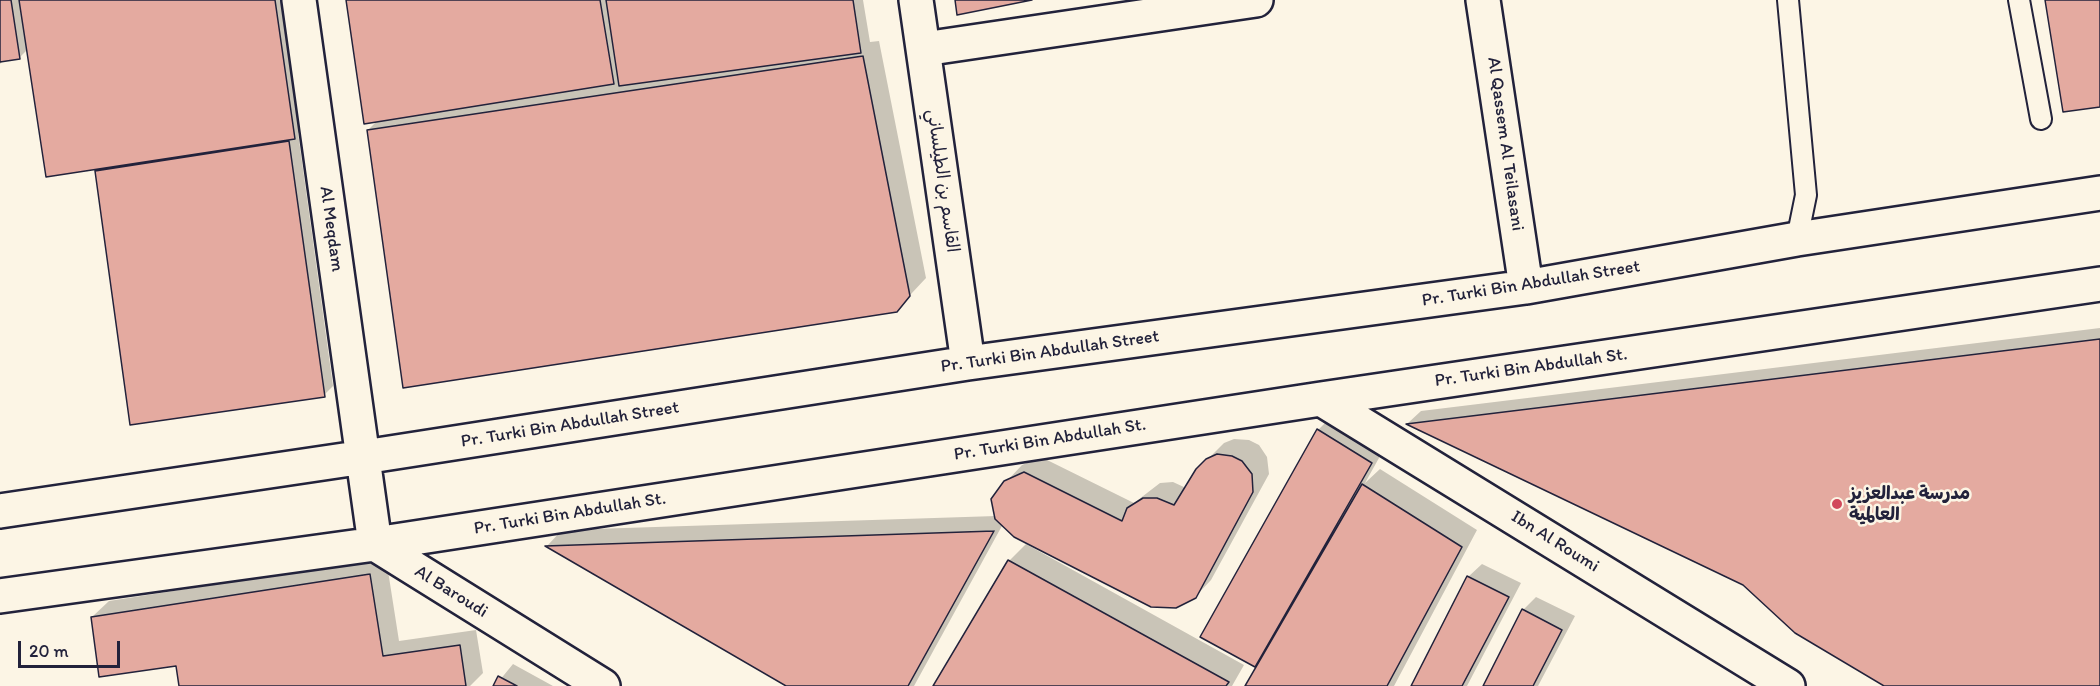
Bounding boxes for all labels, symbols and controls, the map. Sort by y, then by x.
street label: Al Qassem Al Teilasani [1482,56,1528,232]
street label: القاسم بن الطيلساني [921,108,963,254]
street label: Al Meqdam [314,185,348,273]
street label: Pr. Turki Bin Abdullah Street [1420,256,1642,312]
street label: Pr. Turki Bin Abdullah Street [939,326,1161,378]
street label: Pr. Turki Bin Abdullah St. [1433,344,1629,392]
street label: Pr. Turki Bin Abdullah Street [459,397,681,453]
street label: Pr. Turki Bin Abdullah St. [952,414,1148,466]
place label: مدرسة عبدالعزيز العالمية [1849,483,1970,526]
street label: Pr. Turki Bin Abdullah St. [472,488,668,540]
marker: مدرسة عبدالعزيز العالمية [1830,497,1844,511]
street label: Ibn Al Roumi [1507,506,1603,578]
street label: Al Baroudi [410,561,492,623]
scale bar [21,629,123,667]
text: 20 m [29,640,69,662]

